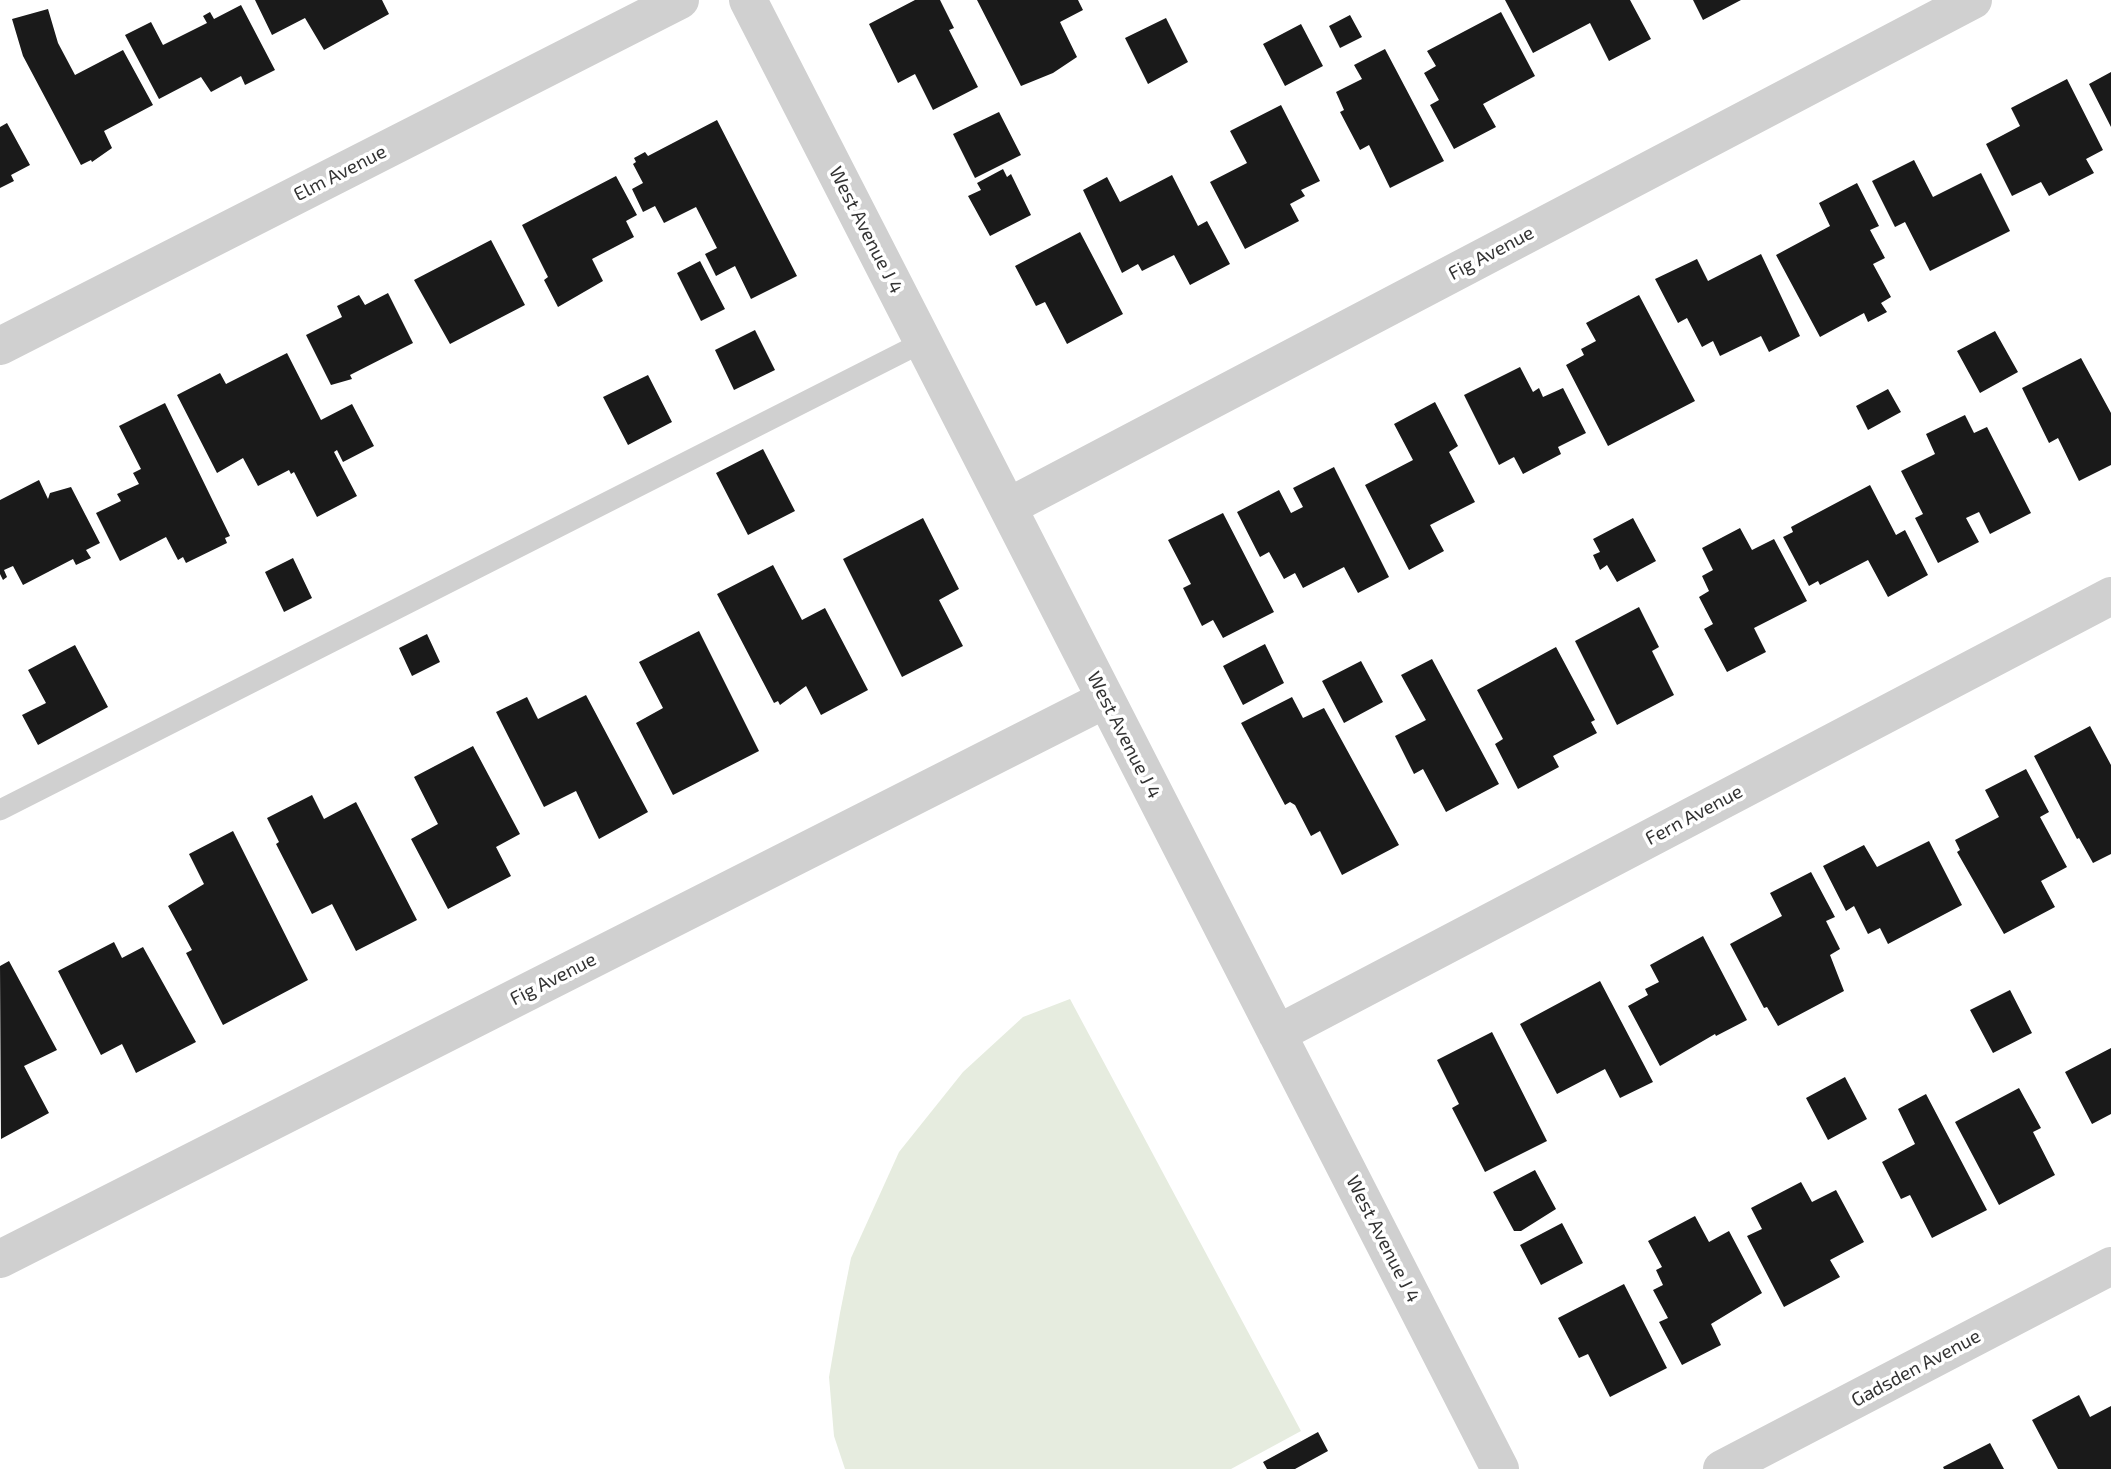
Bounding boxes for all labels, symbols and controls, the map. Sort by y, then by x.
street label: Elm Avenue [290,140,390,206]
street label: West Avenue J 4 [824,163,908,297]
street label: Fig Avenue [1444,221,1538,285]
street label: West Avenue J 4 [1082,668,1166,802]
street label: Fern Avenue [1642,780,1746,850]
street label: Fig Avenue [506,948,600,1010]
street label: West Avenue J 4 [1341,1172,1425,1306]
street label: Gadsden Avenue [1848,1324,1984,1412]

